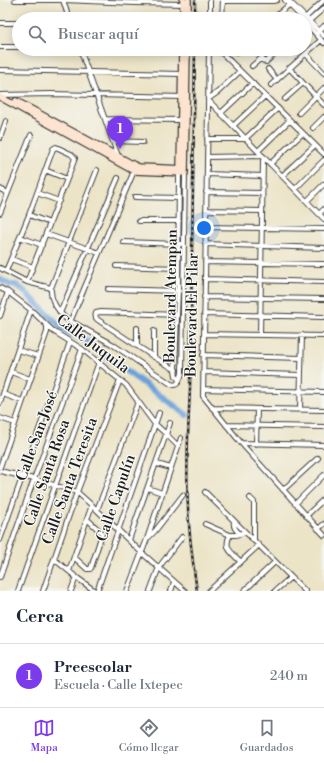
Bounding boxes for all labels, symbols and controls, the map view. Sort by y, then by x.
search box [12,12,312,56]
icon: search [26,23,48,45]
text: Buscar aquí [58,25,139,44]
pin: 1 [107,116,133,149]
your location [194,218,214,238]
street label: Boulevard Atempan [160,229,182,364]
street label: Boulevard El Pilar [181,252,203,378]
street label: Calle Juquila [52,310,134,378]
street label: Calle San José [12,388,62,484]
street label: Calle Santa Teresita [38,414,102,547]
street label: Calle Santa Rosa [20,417,74,529]
street label: Calle Capulín [92,452,140,544]
text: Cerca [16,606,64,628]
text: Preescolar [54,658,132,677]
text: 1 [26,668,32,684]
text: 240 m [270,668,308,684]
text: Escuela · Calle Ixtepec [54,677,183,693]
tab: Mapa [31,717,58,755]
tab: Cómo llegar [119,717,179,755]
tab: Guardados [240,717,293,755]

